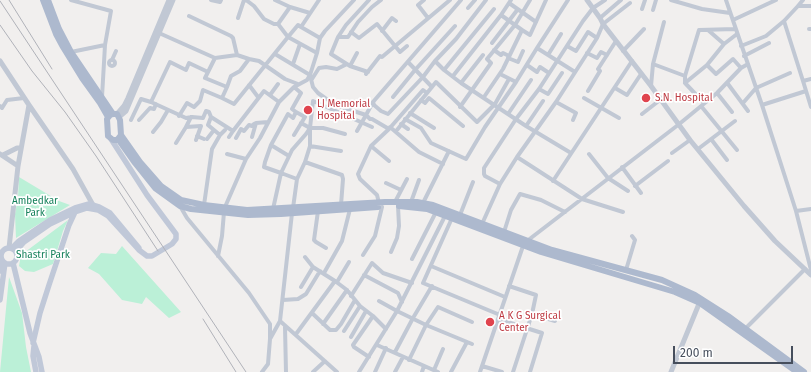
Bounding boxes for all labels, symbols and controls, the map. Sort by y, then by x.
marker: S.N. Hospital [640,92,652,104]
place label: S.N. Hospital [655,92,713,104]
place label: LJ Memorial Hospital [317,98,370,122]
marker: LJ Memorial Hospital [302,104,314,116]
park label: Ambedkar Park [12,195,58,218]
park label: Shastri Park [16,249,70,261]
place label: A K G Surgical Center [499,310,561,334]
marker: A K G Surgical Center [484,316,496,328]
scale bar [675,338,795,364]
text: 200 m [680,346,713,360]

